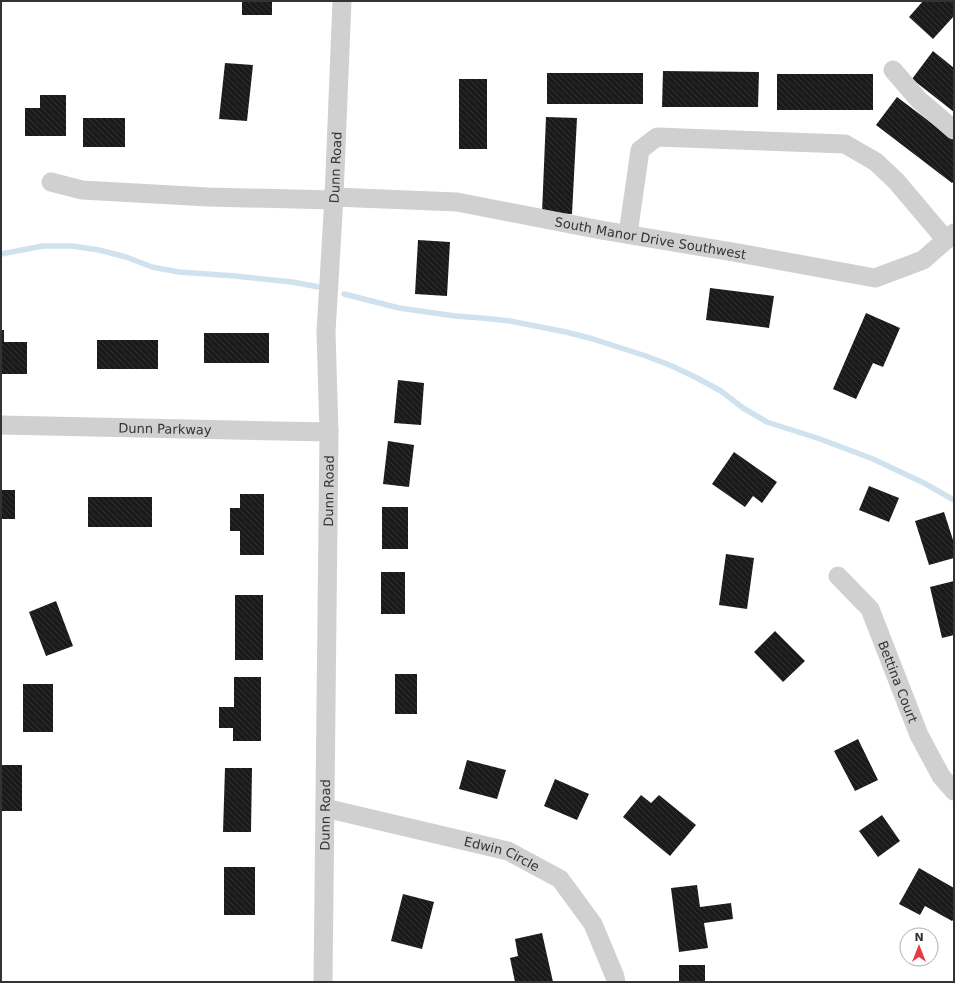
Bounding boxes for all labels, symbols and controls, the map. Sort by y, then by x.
street label: Dunn Road [326,131,344,204]
street label: South Manor Drive Southwest [554,214,748,262]
street label: Dunn Parkway [118,420,212,437]
street label: Dunn Road [320,455,336,527]
street label: Bettina Court [876,639,921,725]
street label: Dunn Road [317,779,333,851]
street label: Edwin Circle [463,833,542,874]
north arrow [899,927,939,967]
text: N [914,931,924,944]

